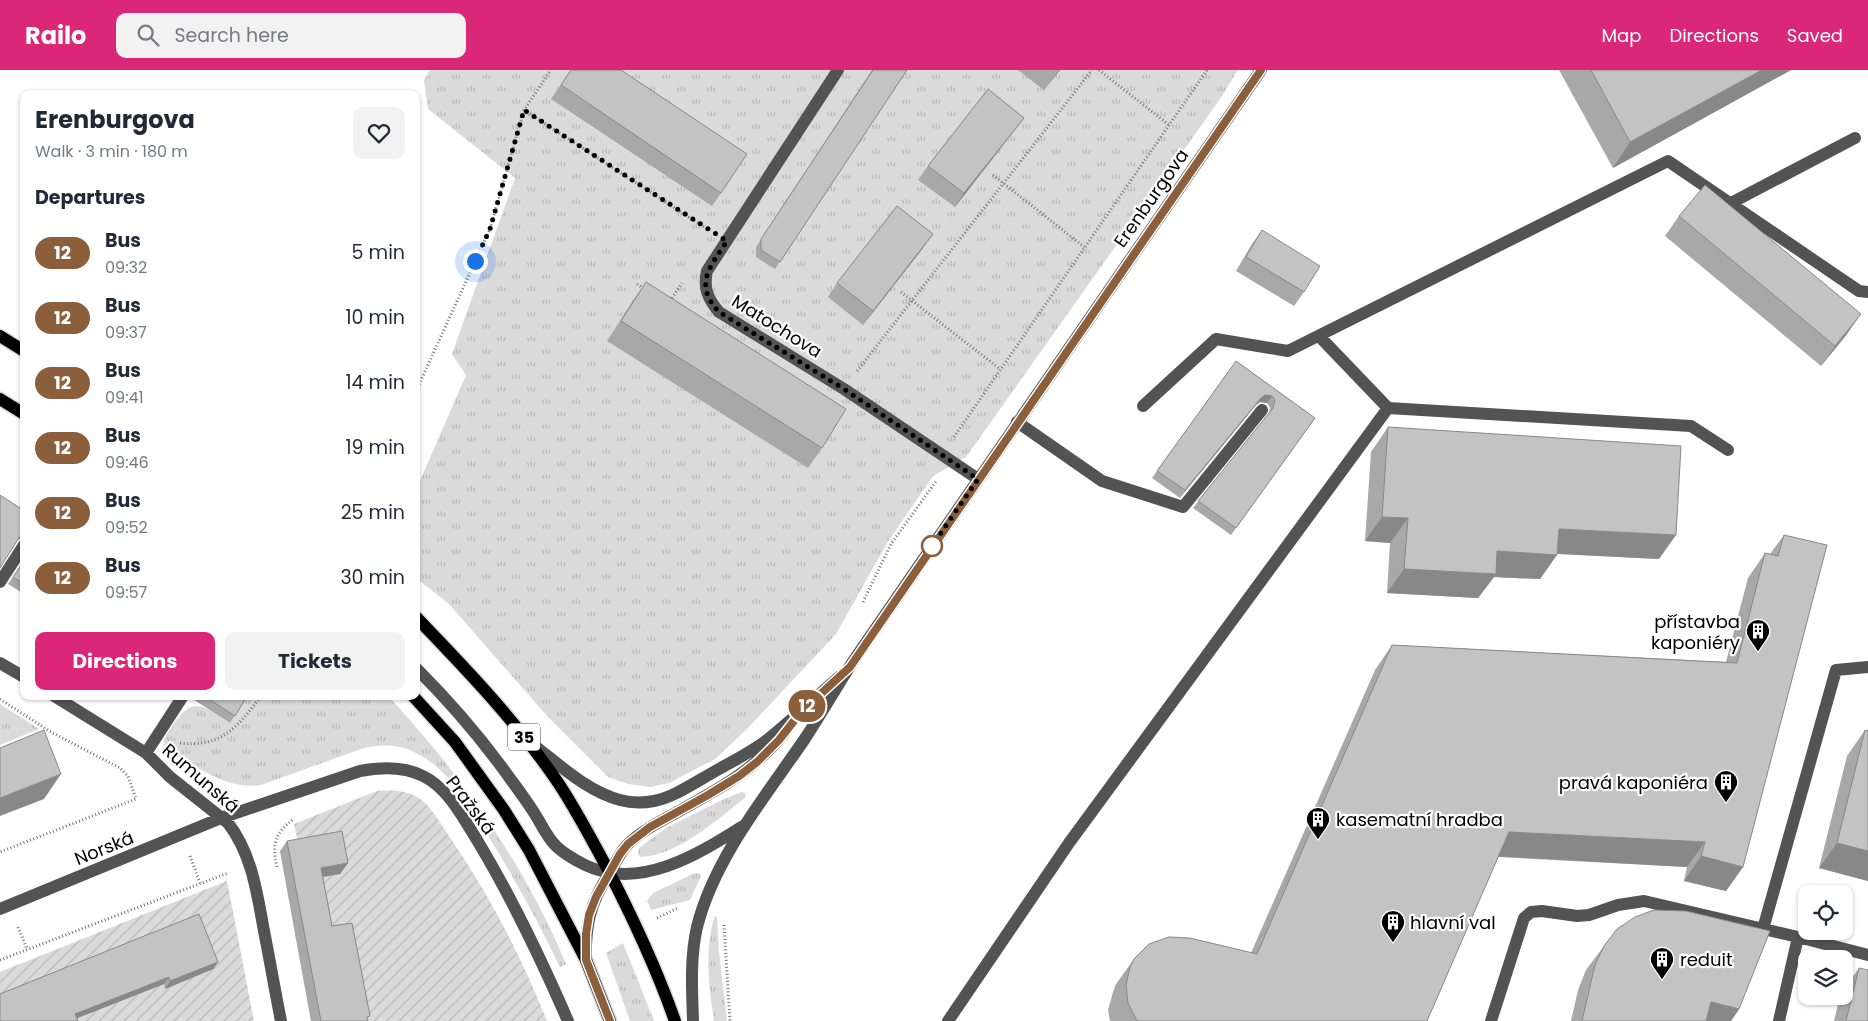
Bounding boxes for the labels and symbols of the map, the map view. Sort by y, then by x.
street label: Erenburgova [1108,144,1194,252]
your location [463,249,488,274]
street label: Matochova [727,288,827,364]
unlabelled marker [921,535,943,557]
place label: přístavba kaponiéry [1651,609,1740,655]
building icon: přístavba kaponiéry [1745,618,1771,652]
line badge: 12 [784,690,830,722]
road number: 35 [508,724,540,750]
street label: Rumunská [157,737,245,819]
building icon: pravá kaponiéra [1713,769,1739,803]
street label: Pražská [440,770,502,840]
place label: pravá kaponiéra [1559,770,1708,795]
building icon: kasematní hradba [1305,806,1331,840]
place label: kasematní hradba [1336,807,1503,832]
street label: Norská [71,825,137,871]
building icon: hlavní val [1380,909,1406,943]
place label: hlavní val [1410,910,1496,935]
building icon: reduit [1649,946,1675,980]
place label: reduit [1680,947,1733,972]

